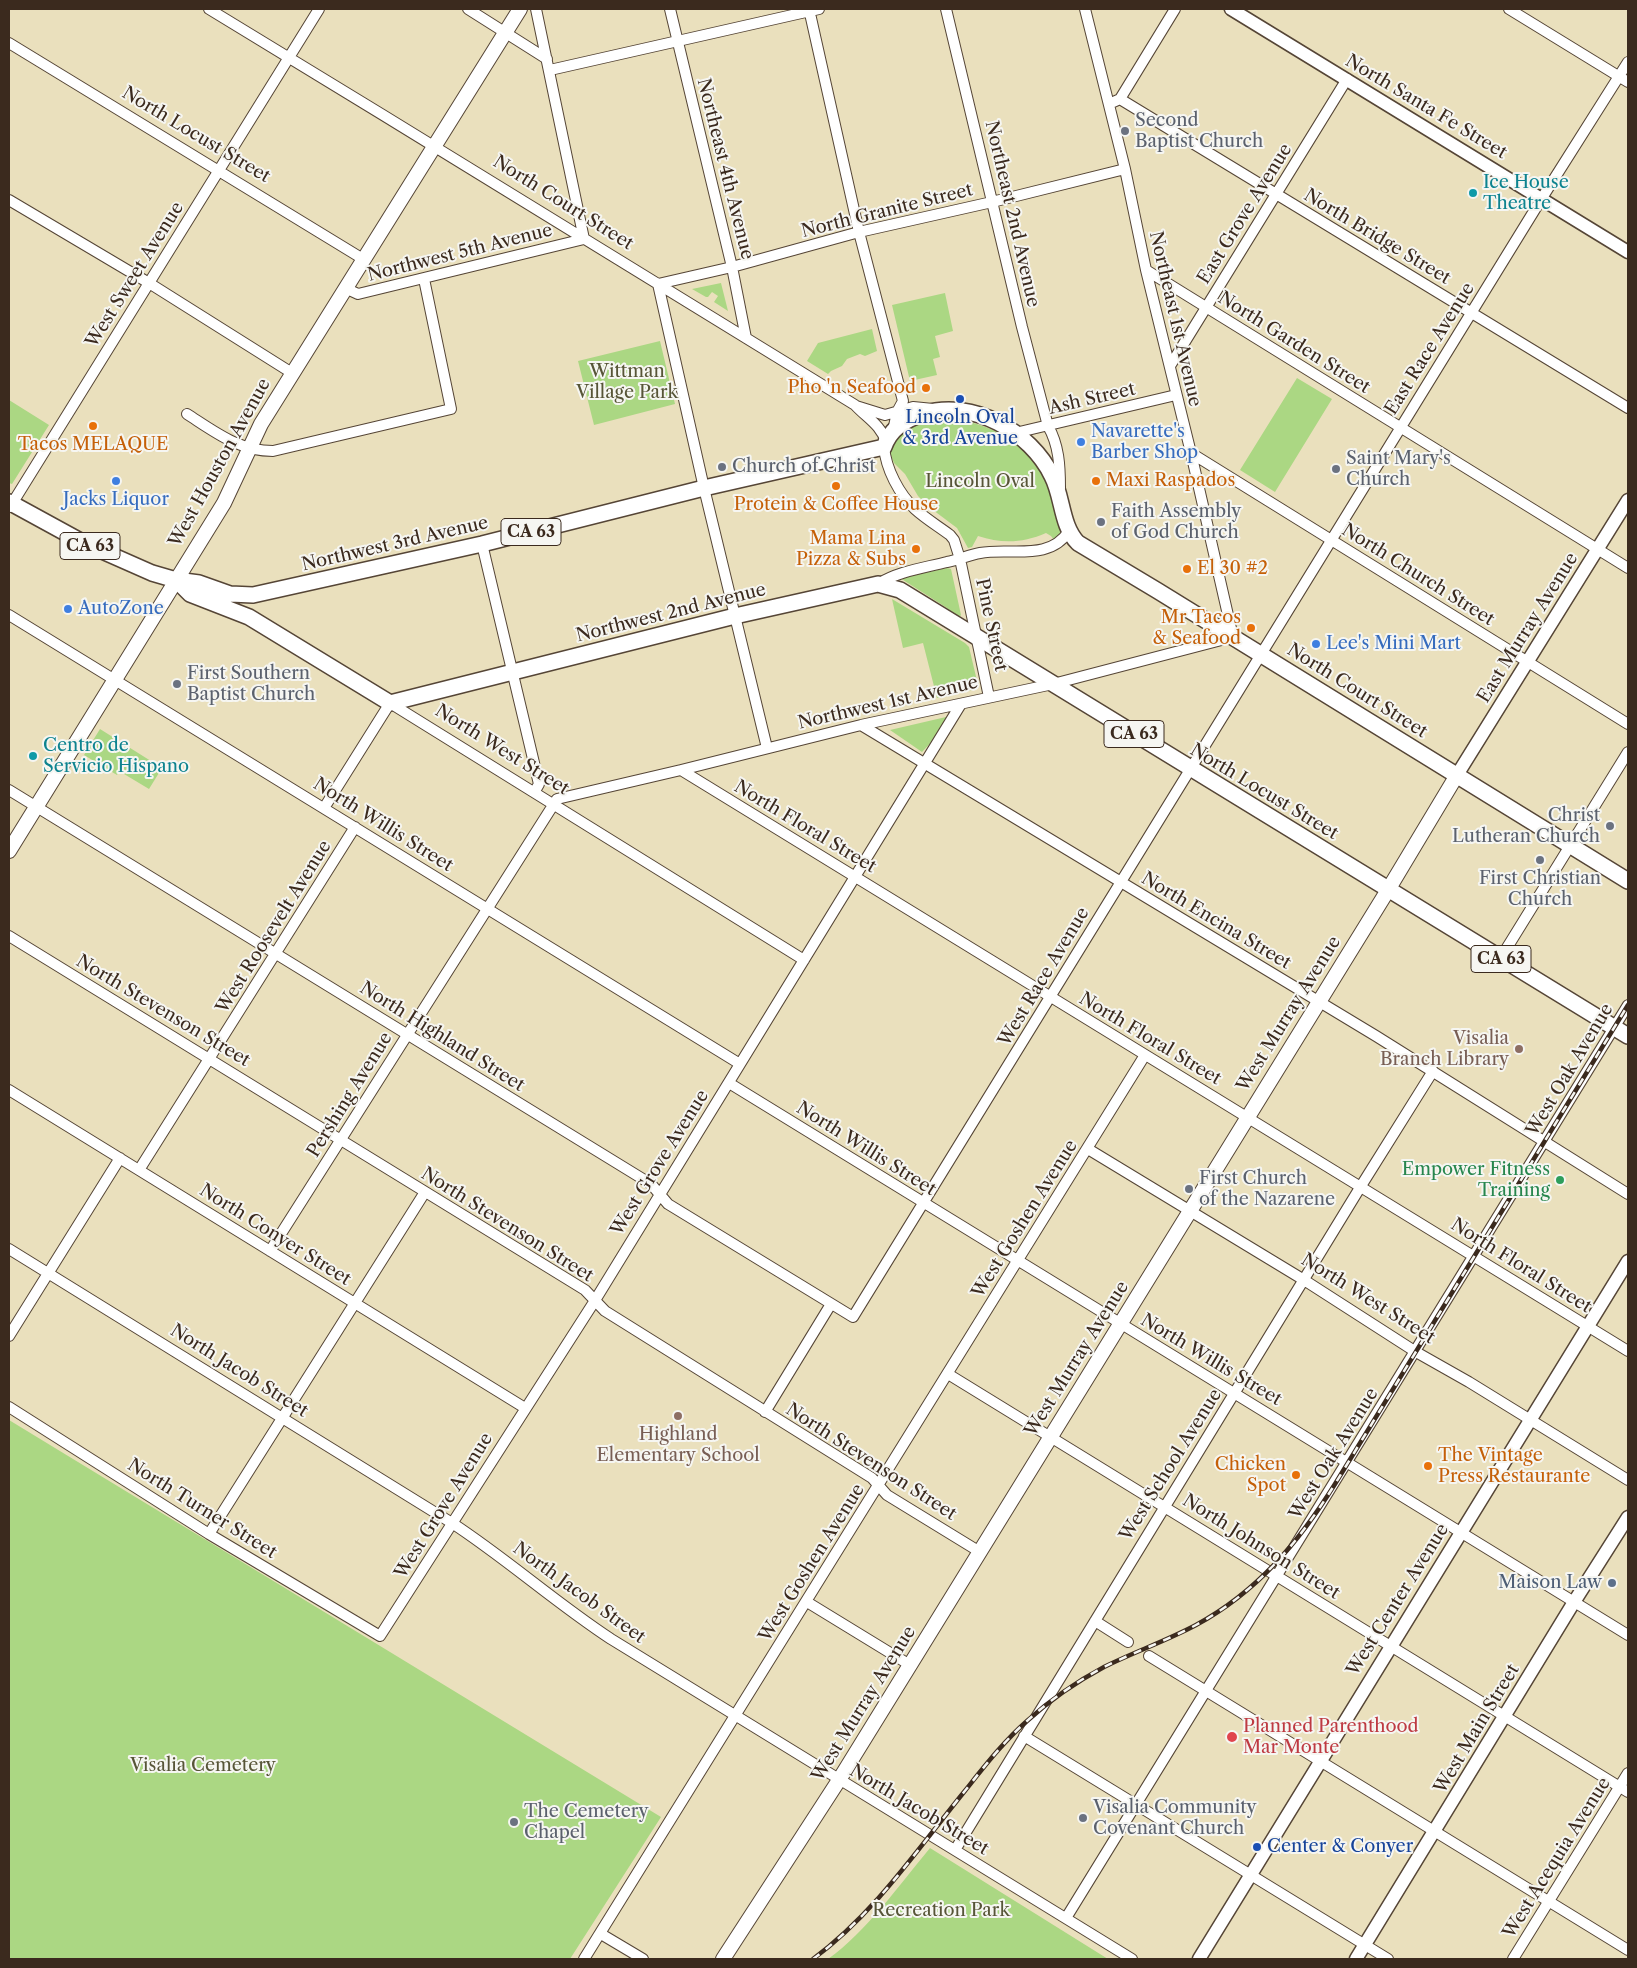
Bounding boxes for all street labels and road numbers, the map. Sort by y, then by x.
street label: North Santa Fe Street [1341,50,1511,164]
street label: Northeast 4th Avenue [692,76,758,262]
street label: North Locust Street [118,82,274,188]
street label: Northeast 2nd Avenue [980,119,1044,309]
street label: East Grove Avenue [1193,140,1297,288]
street label: North Court Street [489,151,637,255]
street label: North Granite Street [799,179,975,243]
street label: North Bridge Street [1300,185,1454,289]
street label: West Sweet Avenue [81,198,189,352]
street label: Northwest 5th Avenue [365,220,555,286]
street label: Northeast 1st Avenue [1144,229,1206,409]
street label: East Race Avenue [1381,279,1479,419]
street label: North Garden Street [1214,287,1374,399]
street label: West Houston Avenue [165,375,275,551]
street label: Ash Street [1047,379,1137,419]
street label: Northwest 3rd Avenue [300,512,490,576]
road number: CA 63 [501,518,561,546]
street label: North Church Street [1338,519,1498,631]
road number: CA 63 [60,532,120,560]
street label: East Murray Avenue [1473,549,1583,707]
street label: Pine Street [971,577,1011,673]
street label: Northwest 2nd Avenue [574,579,768,647]
street label: North Court Street [1283,639,1431,743]
street label: Northwest 1st Avenue [796,672,980,734]
street label: North West Street [431,700,573,800]
road number: CA 63 [1104,721,1164,748]
street label: North Locust Street [1186,739,1342,845]
street label: North Willis Street [309,773,457,877]
street label: North Floral Street [730,776,880,878]
street label: West Roosevelt Avenue [212,837,336,1017]
street label: North Encina Street [1137,868,1295,974]
street label: West Race Avenue [994,904,1094,1050]
street label: West Murray Avenue [1232,932,1346,1096]
road number: CA 63 [1471,946,1531,972]
street label: North Stevenson Street [72,951,254,1071]
street label: North Highland Street [356,978,528,1096]
street label: North Floral Street [1075,988,1225,1090]
street label: West Oak Avenue [1522,1000,1618,1140]
street label: Pershing Avenue [303,1029,397,1161]
street label: West Grove Avenue [606,1086,714,1240]
street label: North Willis Street [792,1097,940,1201]
street label: West Goshen Avenue [968,1136,1082,1302]
street label: North Stevenson Street [417,1163,597,1287]
street label: North Conyer Street [195,1180,355,1290]
street label: North Floral Street [1447,1214,1595,1318]
street label: North West Street [1297,1249,1439,1349]
street label: West Murray Avenue [1020,1277,1134,1441]
street label: North Willis Street [1137,1309,1285,1411]
street label: North Jacob Street [166,1320,312,1422]
street label: West Oak Avenue [1285,1384,1383,1524]
street label: West School Avenue [1116,1385,1226,1545]
street label: North Stevenson Street [782,1399,960,1525]
street label: West Grove Avenue [390,1429,498,1583]
street label: North Turner Street [123,1454,281,1564]
street label: West Goshen Avenue [755,1480,869,1646]
street label: North Johnson Street [1178,1490,1344,1604]
street label: West Center Avenue [1342,1520,1454,1680]
street label: North Jacob Street [509,1538,649,1648]
street label: West Murray Avenue [807,1622,921,1786]
street label: West Main Street [1430,1660,1524,1798]
street label: North Jacob Street [846,1760,992,1860]
street label: West Acequia Avenue [1499,1774,1615,1942]

